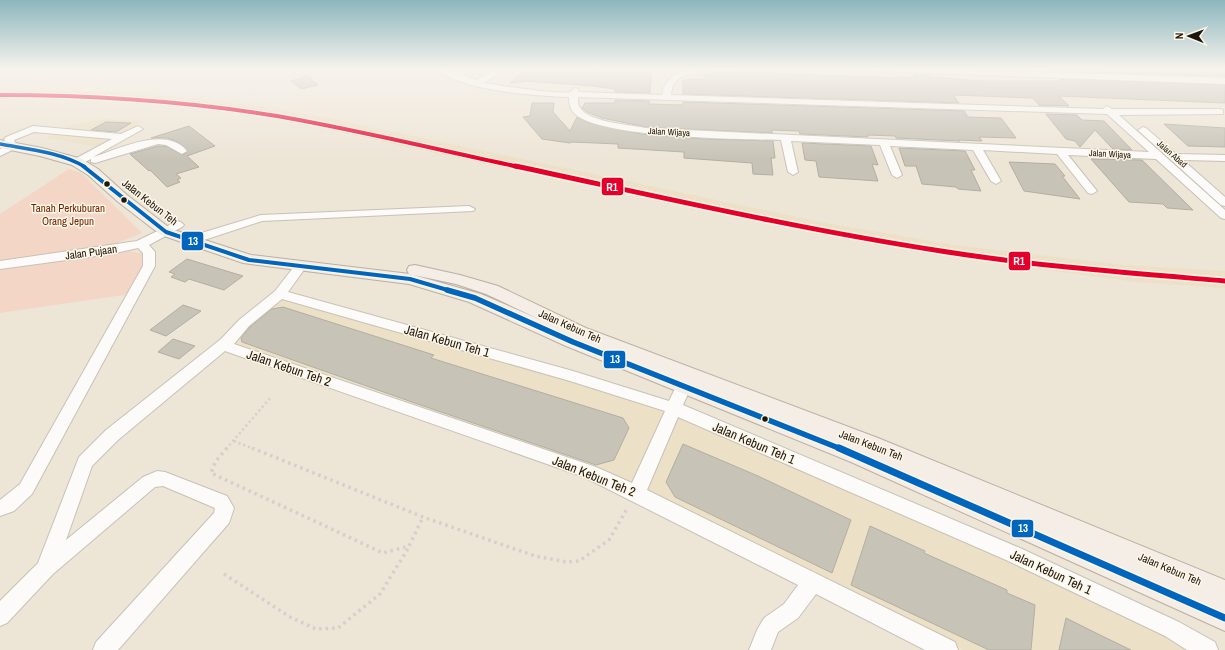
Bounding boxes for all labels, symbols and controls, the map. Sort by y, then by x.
north arrow [1169,16,1209,56]
text: N [1172,32,1186,39]
street label: Jalan Wijaya [648,125,690,139]
street label: Jalan Abad [1154,137,1190,171]
street label: Jalan Wijaya [1089,147,1131,161]
street label: Jalan Kebun Teh [119,176,181,228]
line badge: R1 [601,177,624,196]
unlabelled marker [102,179,112,189]
text: R1 [606,180,618,194]
unlabelled marker [119,195,129,205]
park label: Tanah Perkuburan Orang Jepun [31,201,105,228]
line badge: 13 [181,231,204,251]
text: 13 [188,234,198,248]
street label: Jalan Pujaan [64,241,118,263]
line badge: R1 [1008,251,1031,271]
text: R1 [1013,254,1025,268]
street label: Jalan Kebun Teh [537,306,603,346]
street label: Jalan Kebun Teh 1 [402,321,492,361]
street label: Jalan Kebun Teh 2 [245,346,333,390]
line badge: 13 [603,350,626,369]
text: 13 [610,352,620,366]
unlabelled marker [760,414,770,424]
street label: Jalan Kebun Teh 1 [710,418,798,468]
street label: Jalan Kebun Teh [837,426,905,464]
street label: Jalan Kebun Teh 2 [550,452,638,500]
line badge: 13 [1011,519,1034,538]
text: 13 [1018,521,1028,535]
street label: Jalan Kebun Teh 1 [1007,546,1095,598]
street label: Jalan Kebun Teh [1136,549,1204,589]

